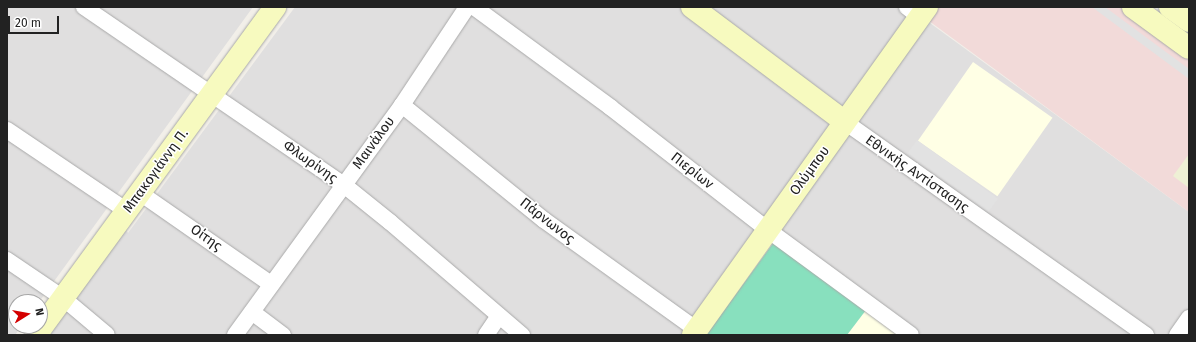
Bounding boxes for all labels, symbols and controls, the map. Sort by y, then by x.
scale bar [10,8,61,34]
text: 20 m [15,16,41,30]
street label: Μαινάλου [349,113,399,173]
street label: Μπακογιάννη Π. [120,126,192,216]
street label: Εθνικής Αντίστασης [862,132,972,216]
street label: Φλωρίνης [280,137,340,187]
street label: Ολύμπου [786,143,834,199]
street label: Πιερίων [667,149,717,193]
street label: Πάρνωνος [516,194,578,248]
street label: Οίτης [187,221,225,255]
north arrow [8,294,48,334]
text: N [32,307,46,317]

